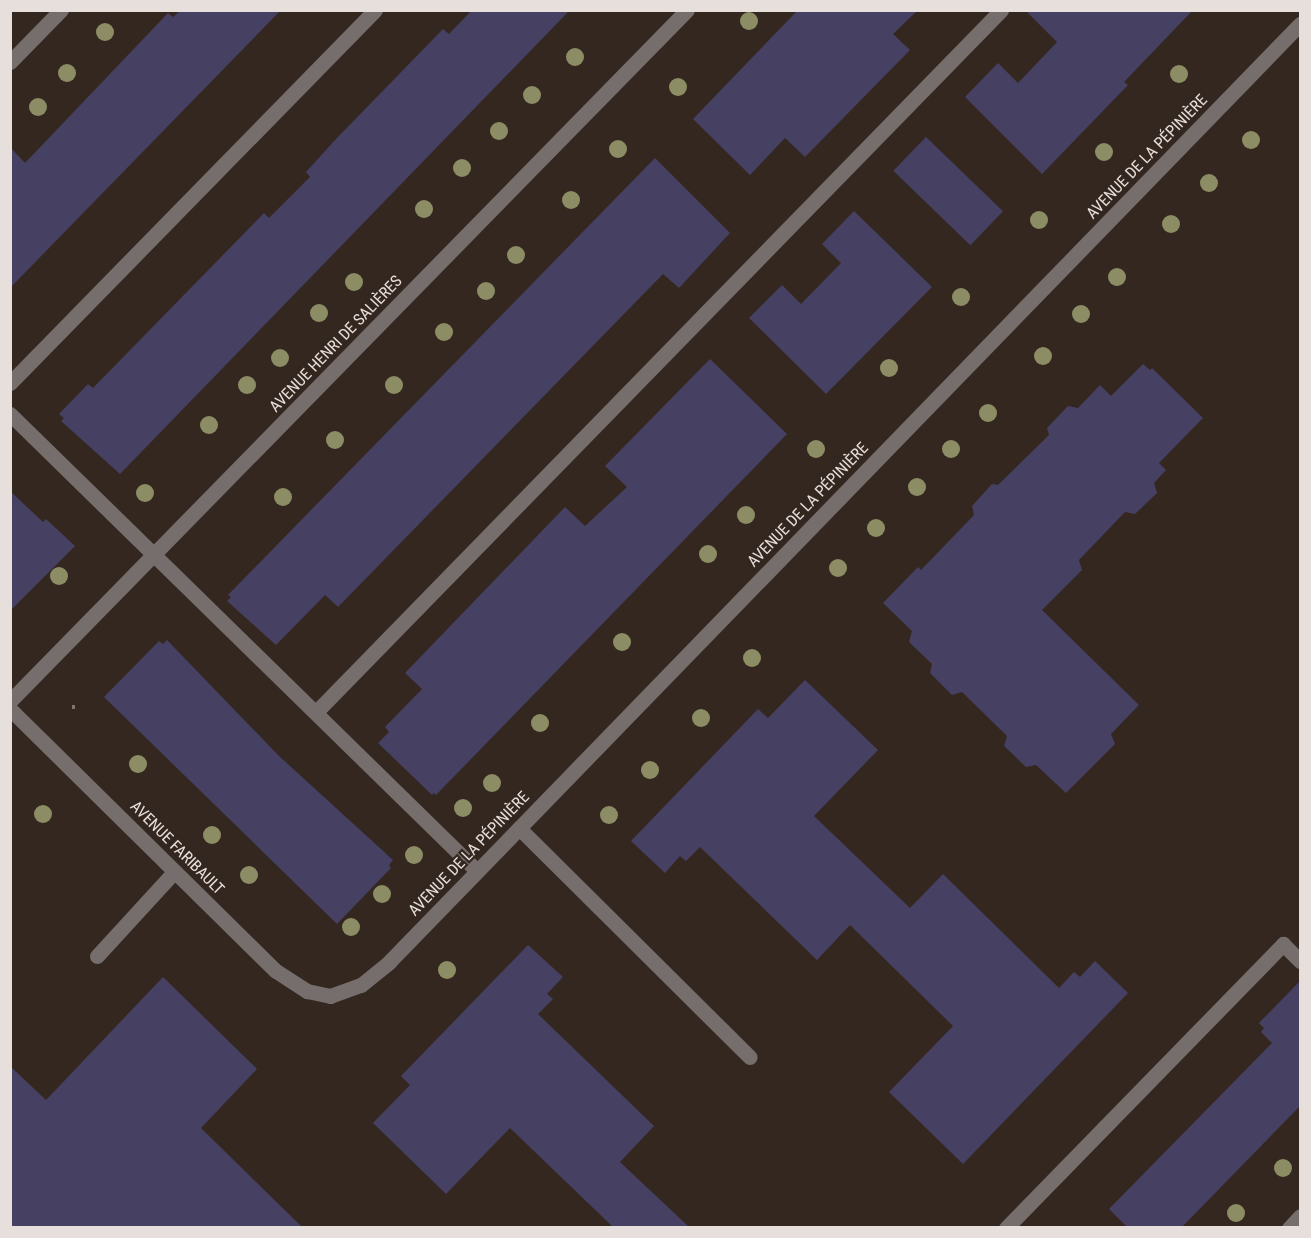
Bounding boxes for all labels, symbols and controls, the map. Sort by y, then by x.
street label: AVENUE DE LA PÉPINIÈRE [1083,91,1211,223]
street label: AVENUE HENRI DE SALIÈRES [266,272,406,416]
street label: AVENUE DE LA PÉPINIÈRE [744,439,872,571]
street label: AVENUE DE LA PÉPINIÈRE [405,788,533,920]
street label: AVENUE FARIBAULT [126,797,228,899]

